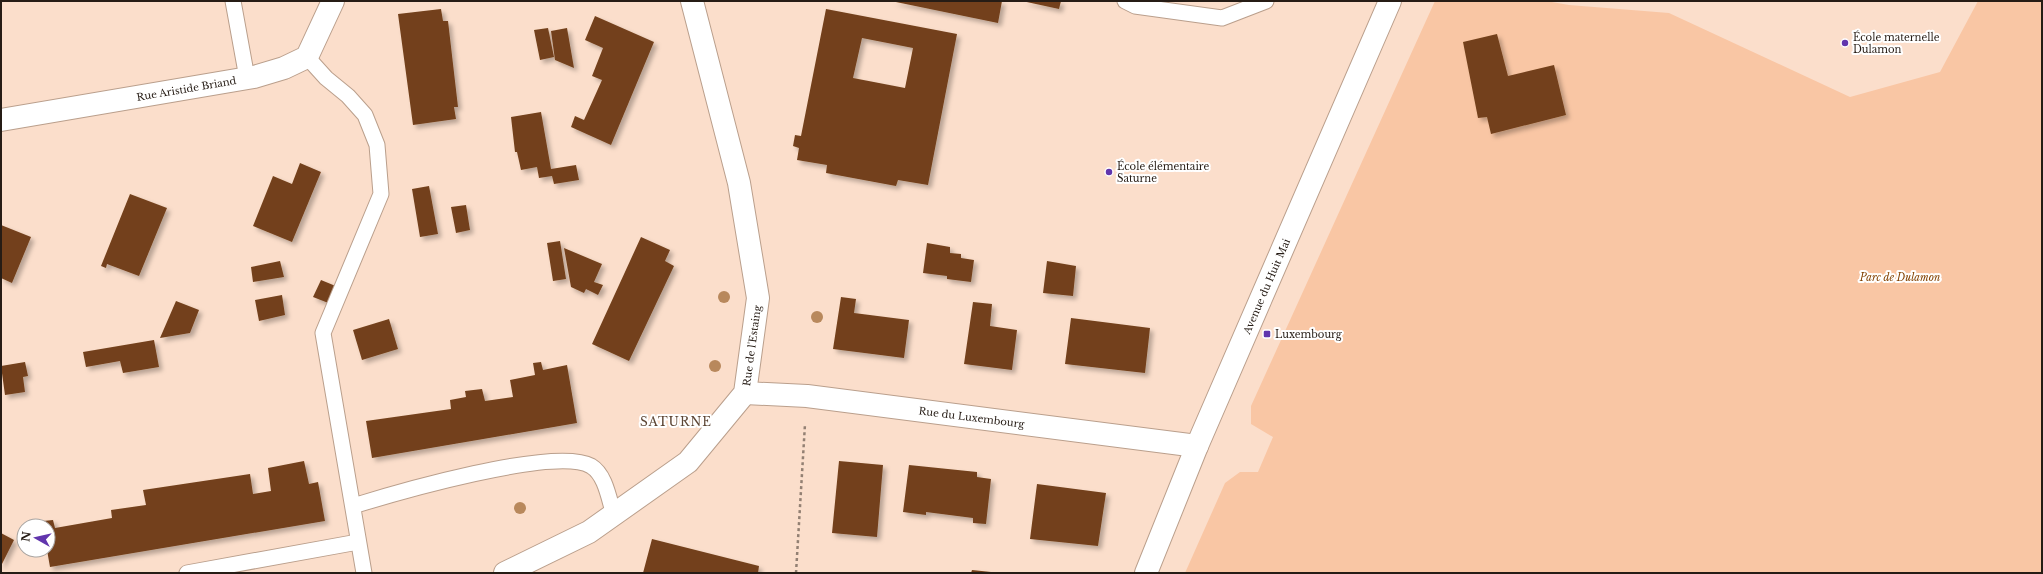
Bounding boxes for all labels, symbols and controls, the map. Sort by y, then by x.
place label: École maternelle Dulamon [1853,30,1940,56]
marker: École maternelle Dulamon [1840,38,1850,48]
street label: Rue Aristide Briand [136,74,237,103]
place label: École élémentaire Saturne [1117,159,1209,185]
marker: École élémentaire Saturne [1104,167,1114,177]
street label: Avenue du Huit Mai [1239,236,1293,337]
park label: Parc de Dulamon [1859,271,1940,284]
street label: Rue de l'Estaing [740,303,764,387]
place label: Luxembourg [1275,328,1343,341]
marker: Luxembourg [1262,329,1272,339]
street label: Rue du Luxembourg [918,404,1026,430]
district label: SATURNE [640,414,712,429]
north arrow [16,518,56,558]
text: N [18,530,34,543]

